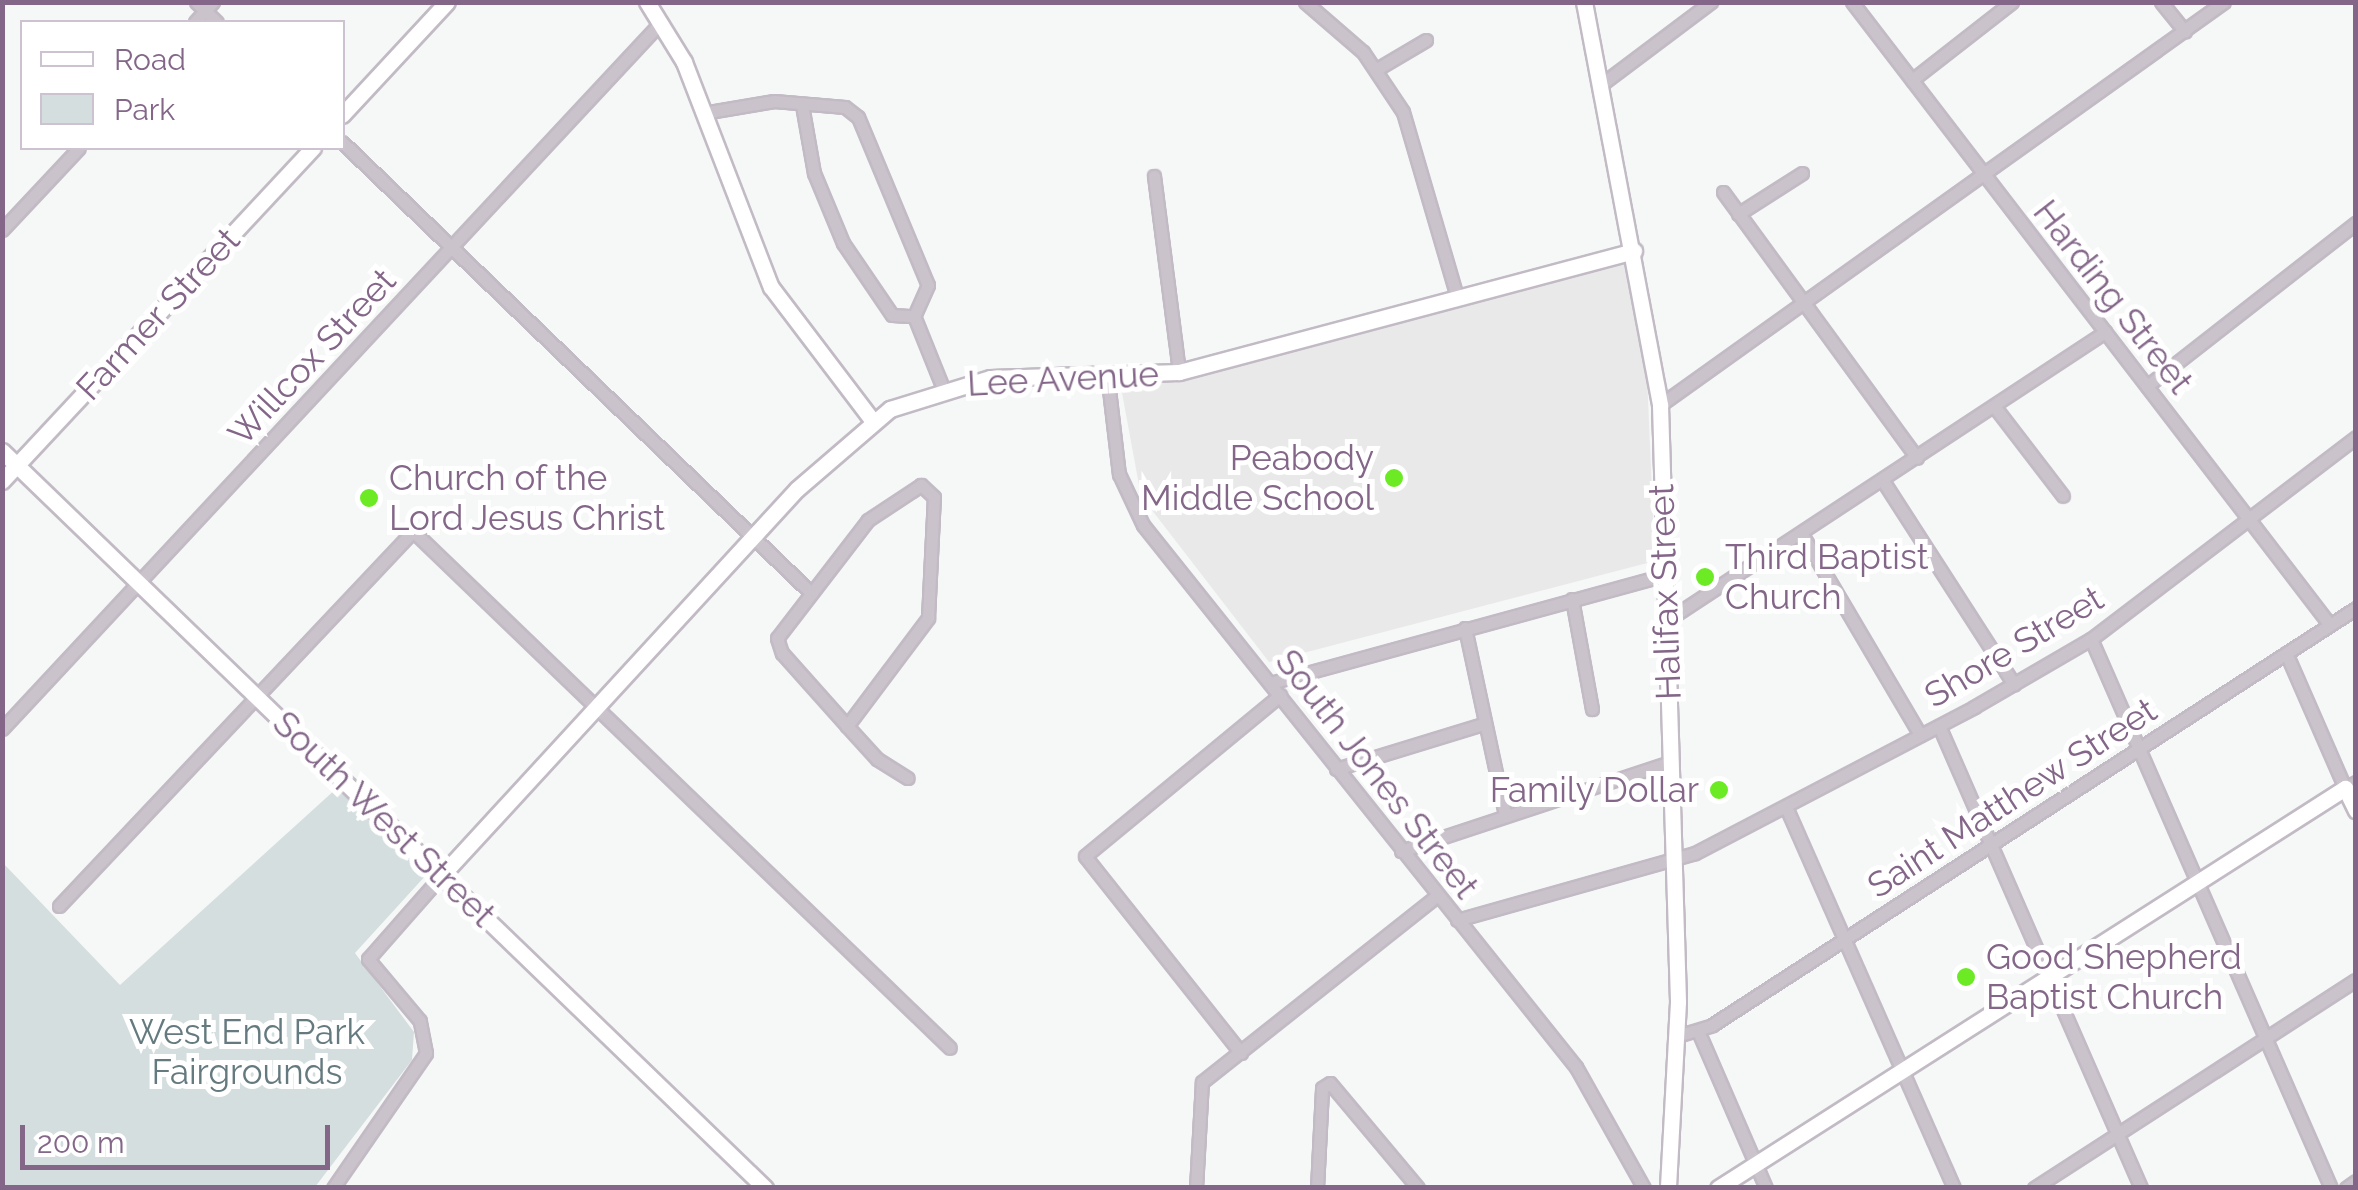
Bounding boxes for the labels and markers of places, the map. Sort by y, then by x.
place label: Peabody Middle School [1141,437,1374,519]
place label: Church of the Lord Jesus Christ [389,457,666,539]
marker: Peabody Middle School [1383,467,1405,489]
marker: Church of the Lord Jesus Christ [358,487,380,509]
place label: Third Baptist Church [1725,536,1929,618]
marker: Third Baptist Church [1694,566,1716,588]
place label: Family Dollar [1489,769,1699,811]
marker: Family Dollar [1708,779,1730,801]
place label: Good Shepherd Baptist Church [1986,936,2242,1018]
marker: Good Shepherd Baptist Church [1955,966,1977,988]

